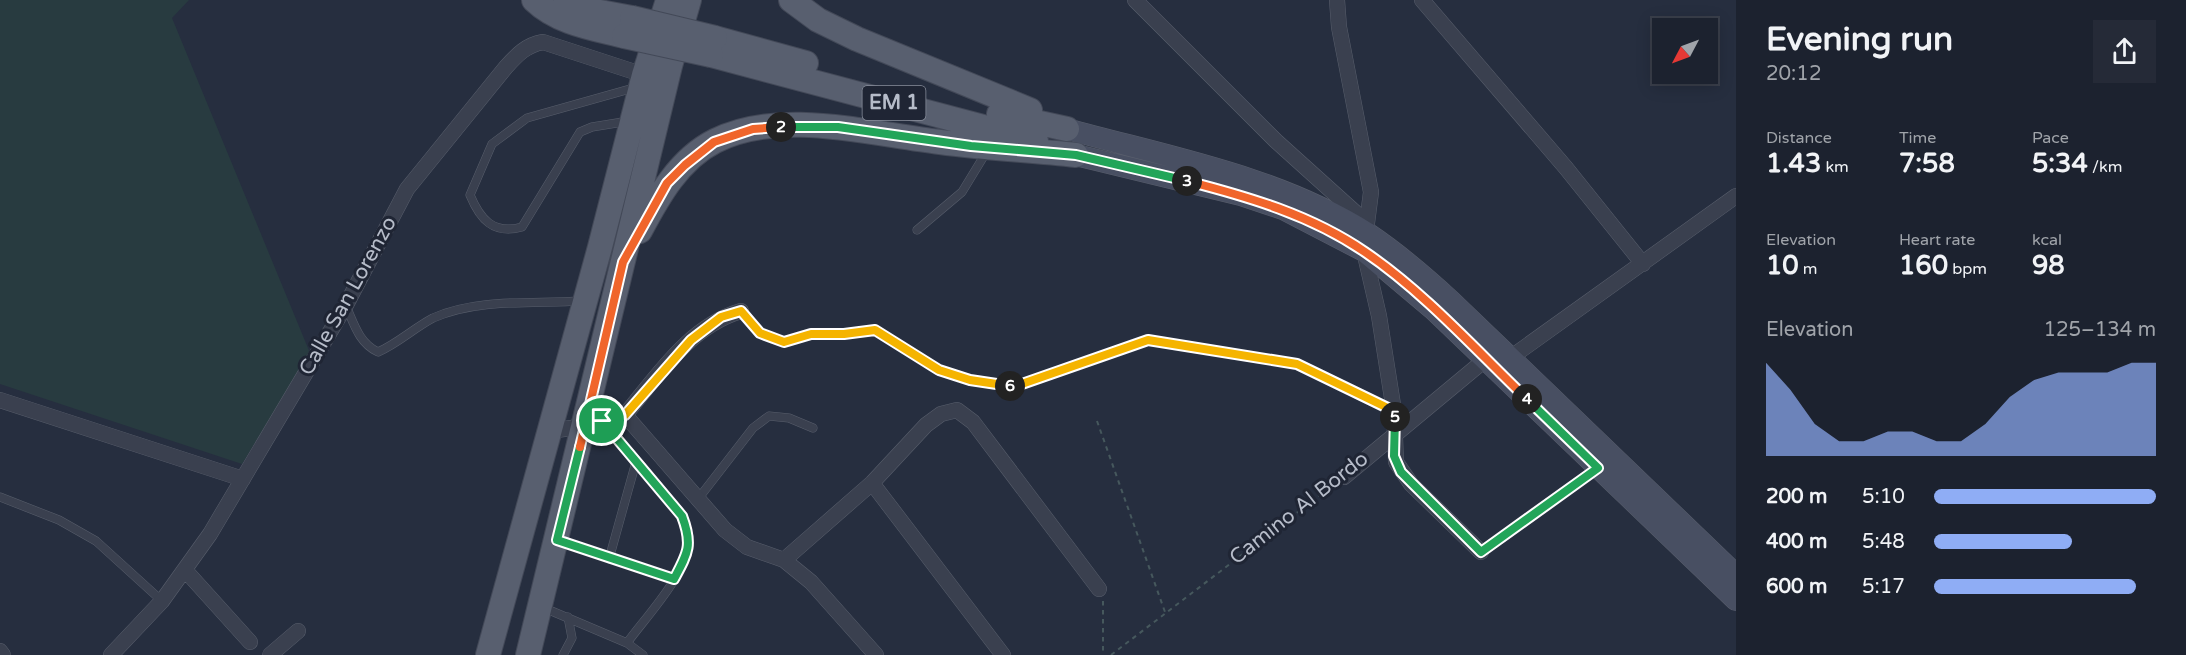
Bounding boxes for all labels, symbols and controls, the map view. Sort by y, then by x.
north arrow [1652,18,1718,84]
map controls [1652,18,1718,84]
text: Evening run [1766,20,1953,59]
button: share [2093,20,2156,83]
text: 20:12 [1766,62,1821,86]
road number: EM 1 [862,86,926,120]
pin: 2 [766,112,796,142]
text: 2 [776,117,786,137]
text: Distance [1766,128,1832,148]
text: Time [1899,128,1936,148]
text: Pace [2032,128,2069,148]
text: 1.43 [1766,148,1821,179]
text: 7:58 [1899,148,1955,179]
text: 5:34 [2032,148,2088,179]
text: km [1821,157,1849,177]
text: /km [2088,157,2122,177]
pin: 3 [1172,166,1202,196]
text: 3 [1182,171,1192,191]
street label: Calle San Lorenzo [294,212,402,380]
text: Elevation [1766,230,1836,250]
text: Heart rate [1899,230,1975,250]
text: kcal [2032,230,2062,250]
text: 10 [1766,250,1799,281]
text: 160 [1899,250,1948,281]
text: 98 [2032,250,2065,281]
text: m [1799,259,1818,279]
text: bpm [1948,259,1987,279]
text: Elevation [1766,318,1853,342]
text: 125–134 m [2043,318,2156,342]
pin: 6 [995,371,1025,401]
text: 6 [1005,376,1015,396]
pin: 4 [1512,384,1542,414]
text: 4 [1522,389,1532,409]
pin [576,395,627,446]
pin: 5 [1380,402,1410,432]
icon: arrive [585,404,618,437]
text: 5 [1390,407,1400,427]
street label: Camino Al Bordo [1225,446,1373,570]
text: 200 m [1766,485,1827,509]
text: 5:10 [1862,485,1905,509]
text: 400 m [1766,530,1827,554]
text: 5:48 [1862,530,1905,554]
text: 600 m [1766,575,1827,599]
text: 5:17 [1862,575,1905,599]

